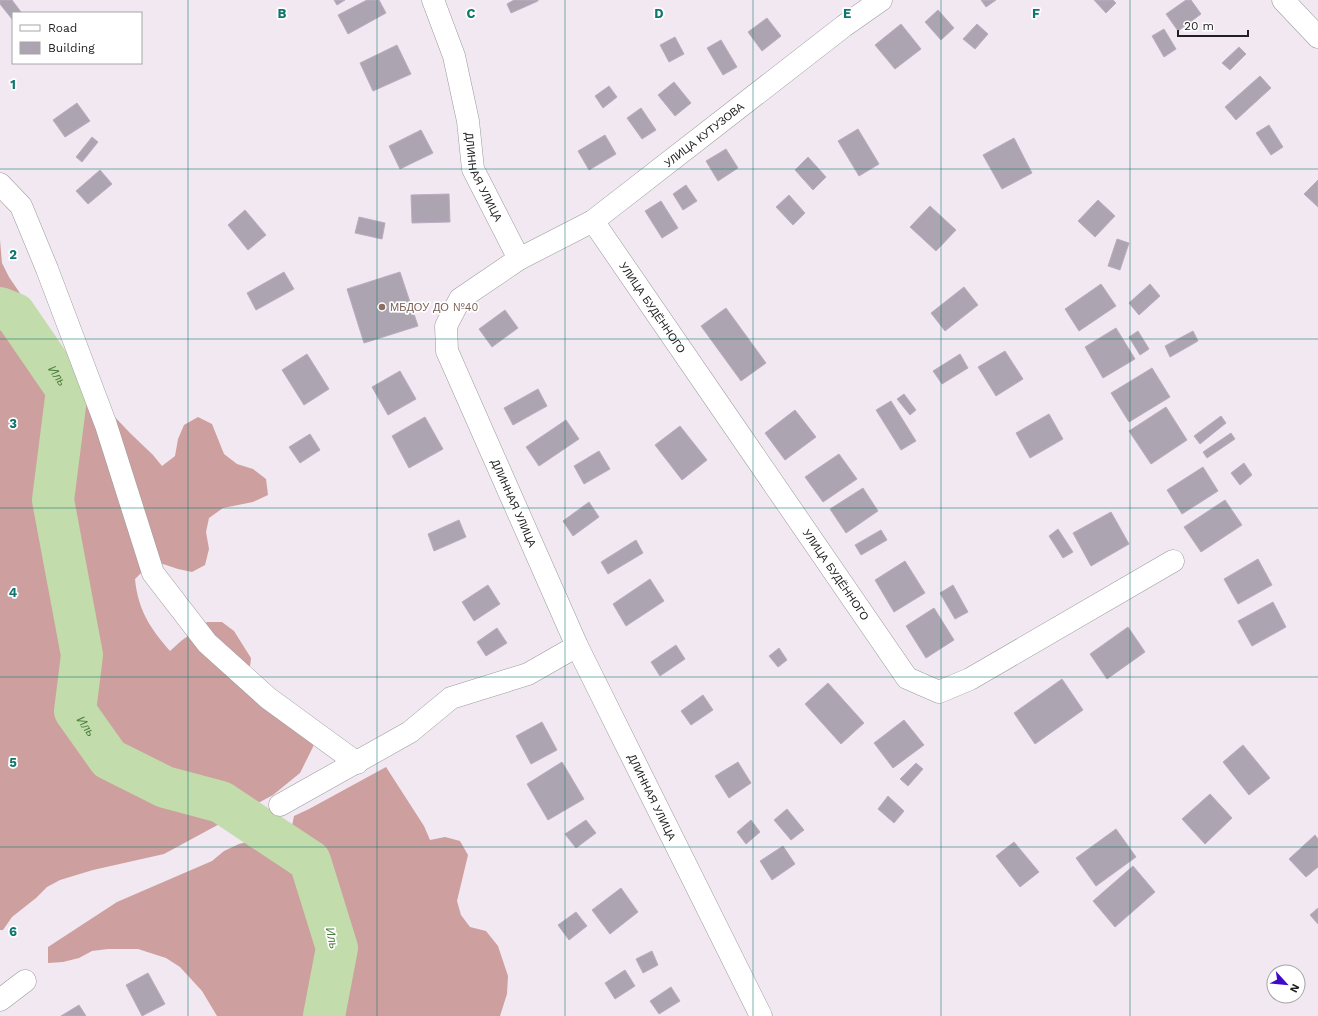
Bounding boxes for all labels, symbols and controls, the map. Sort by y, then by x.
text: B [278,6,287,21]
text: C [467,6,476,21]
text: D [654,6,664,21]
text: E [843,6,851,21]
text: F [1032,6,1040,21]
legend [12,12,142,64]
scale bar [1178,12,1248,38]
text: 20 m [1184,19,1214,33]
text: Road [48,21,77,35]
text: Building [48,41,95,55]
text: 1 [10,77,16,92]
street label: УЛИЦА КУТУЗОВА [662,100,747,170]
street label: ДЛИННАЯ УЛИЦА [462,132,505,224]
text: 2 [9,247,17,262]
street label: УЛИЦА БУДЁННОГО [616,260,688,356]
place label: МБДОУ ДО №40 [390,301,478,314]
marker: МБДОУ ДО №40 [377,302,387,312]
water label: Иль [45,363,69,389]
text: 3 [9,416,17,431]
street label: ДЛИННАЯ УЛИЦА [488,457,539,550]
street label: УЛИЦА БУДЁННОГО [800,527,872,623]
text: 4 [9,585,18,600]
water label: Иль [74,713,98,739]
street label: ДЛИННАЯ УЛИЦА [625,752,678,843]
text: 5 [9,755,17,770]
text: 6 [9,924,17,939]
water label: Иль [323,926,341,950]
north arrow [1266,964,1306,1004]
text: N [1287,982,1302,995]

